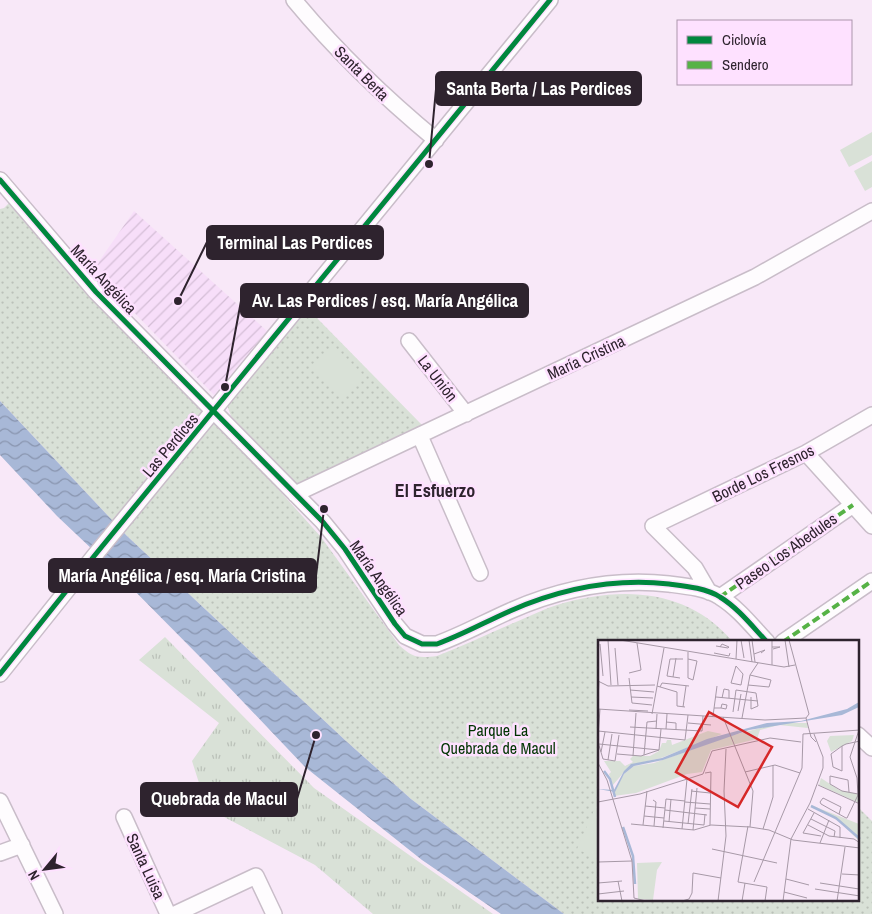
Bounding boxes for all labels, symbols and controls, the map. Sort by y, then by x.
legend [677,20,852,85]
text: Ciclovía [722,29,767,50]
street label: Santa Berta [330,41,395,106]
text: Sendero [722,54,769,75]
callout: Santa Berta / Las Perdices [436,72,641,105]
text: Santa Berta / Las Perdices [446,76,632,101]
callout: Terminal Las Perdices [207,226,383,259]
text: Terminal Las Perdices [217,230,373,255]
street label: María Angélica [66,239,142,319]
callout: Av. Las Perdices / esq. María Angélica [241,284,528,317]
text: Av. Las Perdices / esq. María Angélica [252,288,519,313]
street label: María Cristina [544,329,629,385]
street label: La Unión [413,350,463,406]
street label: Las Perdices [137,409,203,481]
street label: Borde Los Fresnos [708,439,818,507]
district label: El Esfuerzo [395,478,475,503]
street label: Paseo Los Abedules [731,508,841,594]
street label: María Angélica [345,536,414,621]
callout: María Angélica / esq. María Cristina [49,559,316,592]
text: María Angélica / esq. María Cristina [58,563,306,588]
inset map [598,640,860,902]
park label: Parque La Quebrada de Macul [440,719,556,759]
callout: Quebrada de Macul [141,783,297,816]
text: Quebrada de Macul [151,786,287,811]
street label: Santa Luisa [121,830,171,903]
north arrow [20,844,70,894]
text: N [24,867,44,883]

